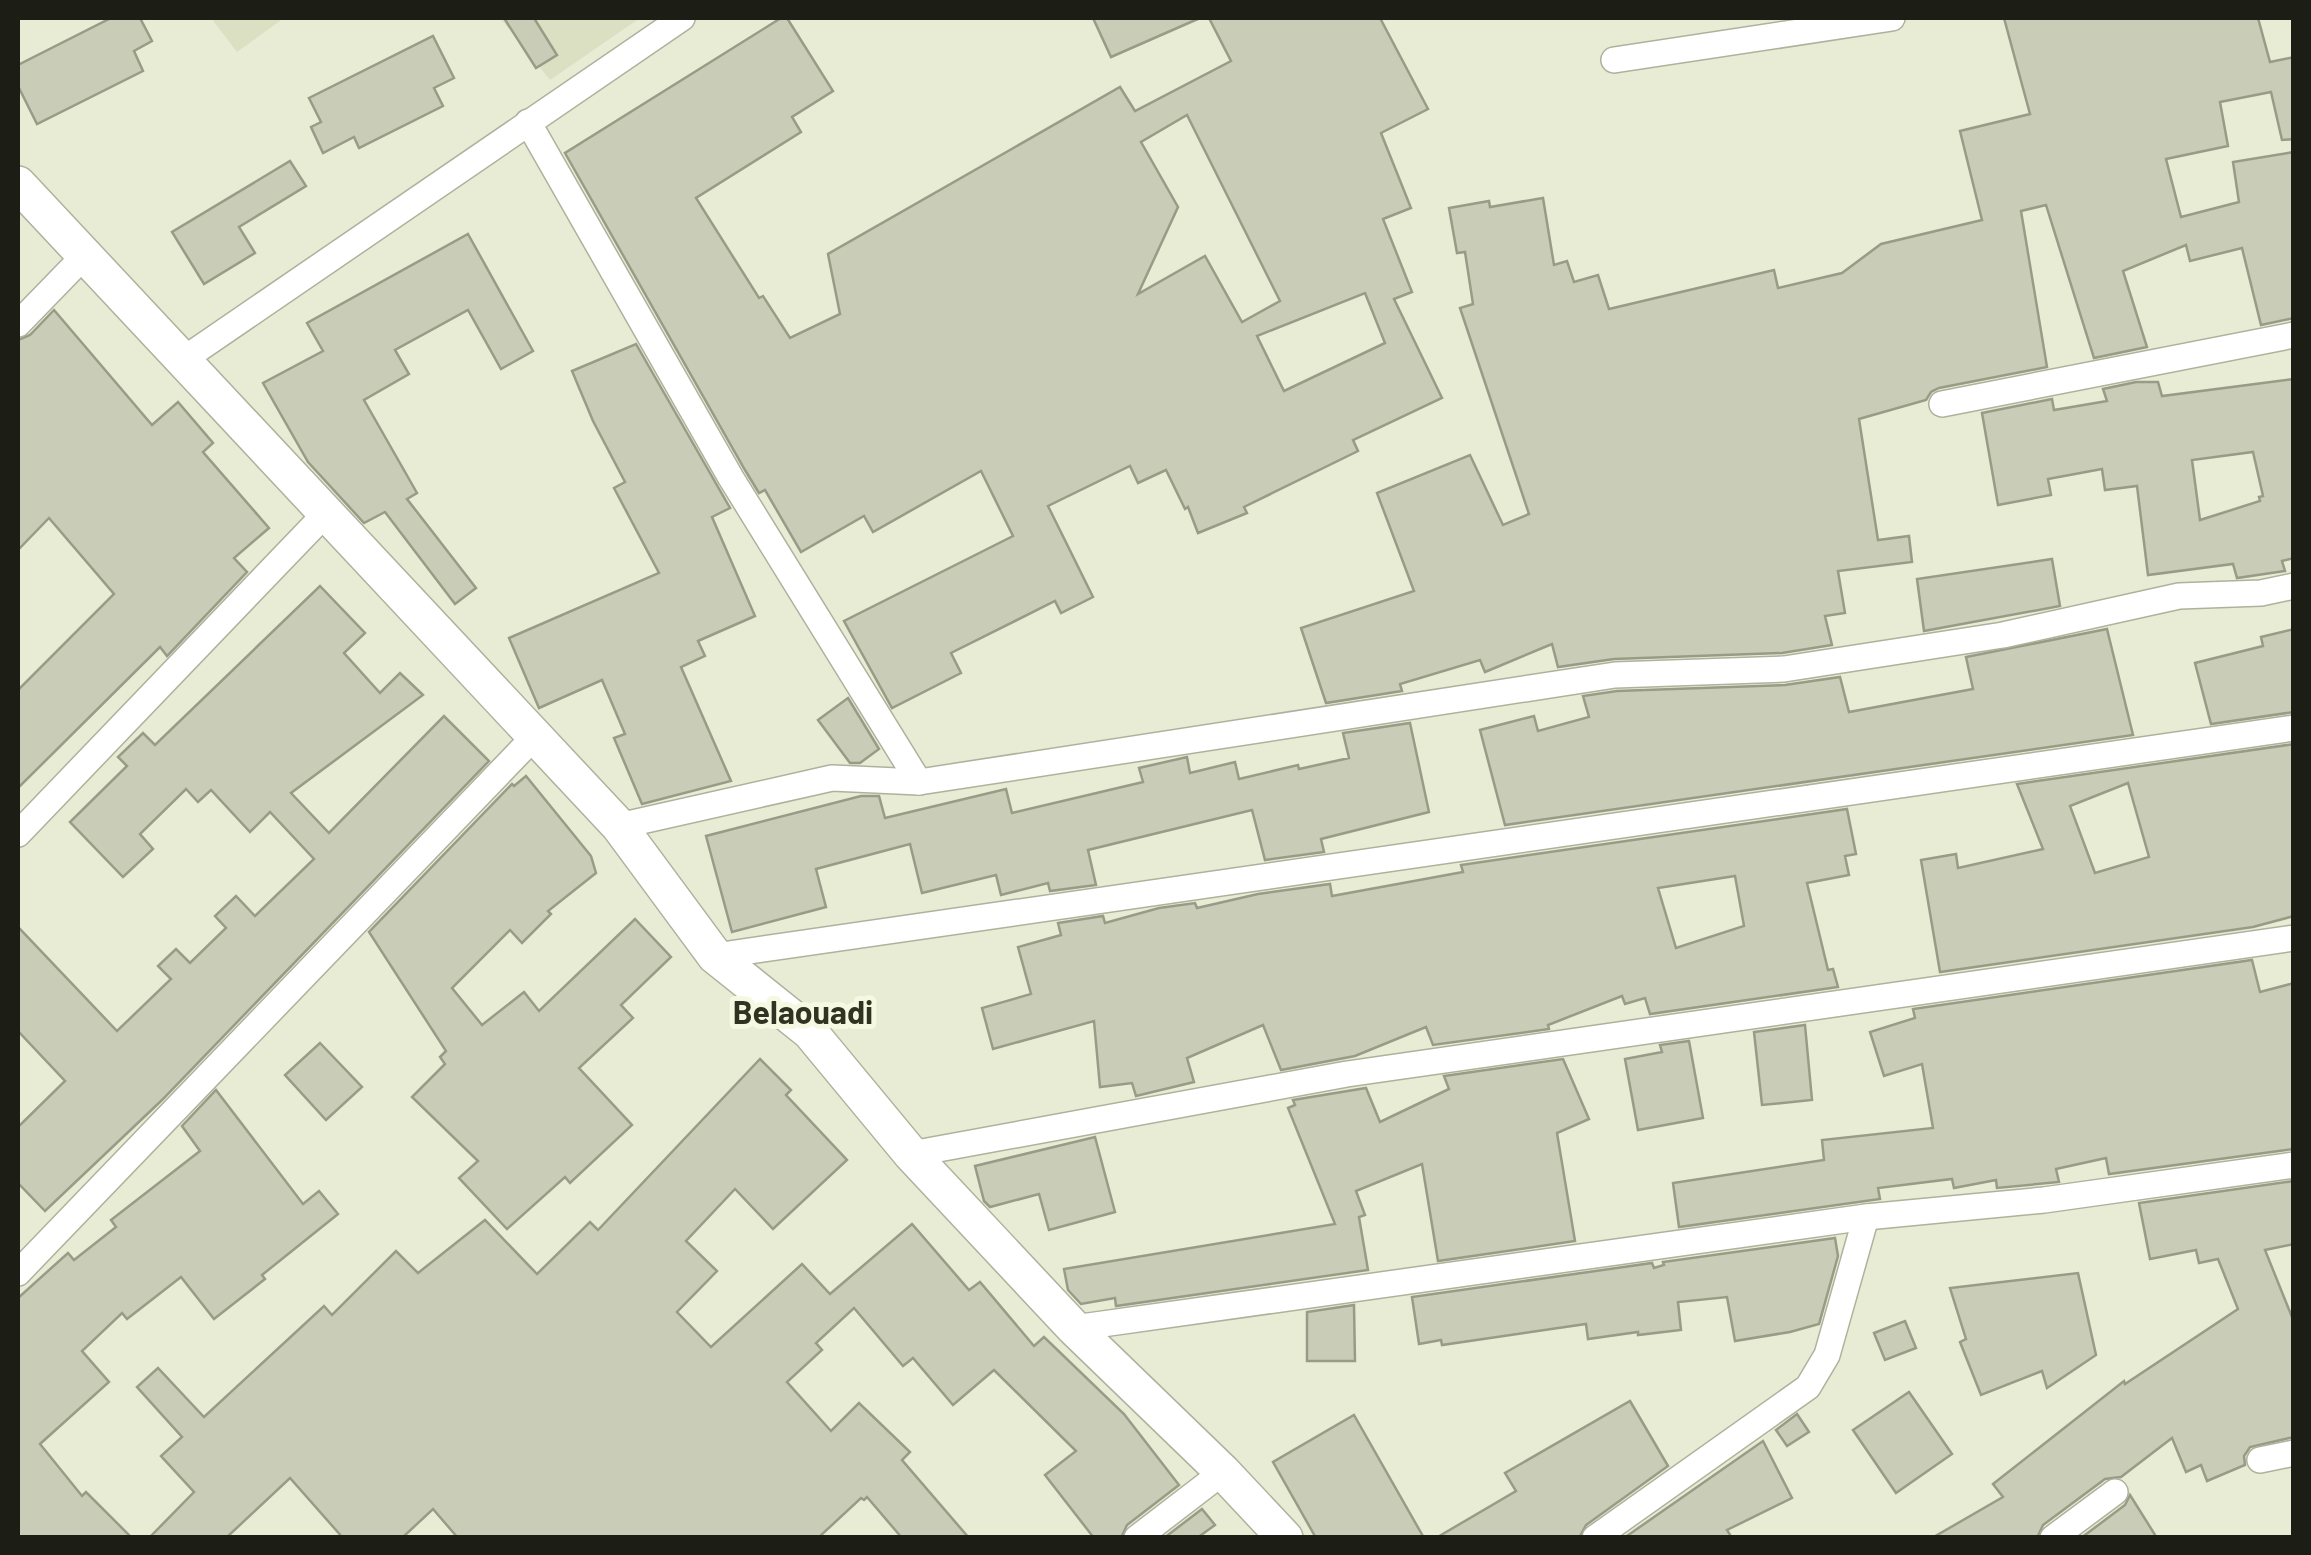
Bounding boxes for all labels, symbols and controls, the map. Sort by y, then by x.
district label: Belaouadi [733,992,873,1030]

